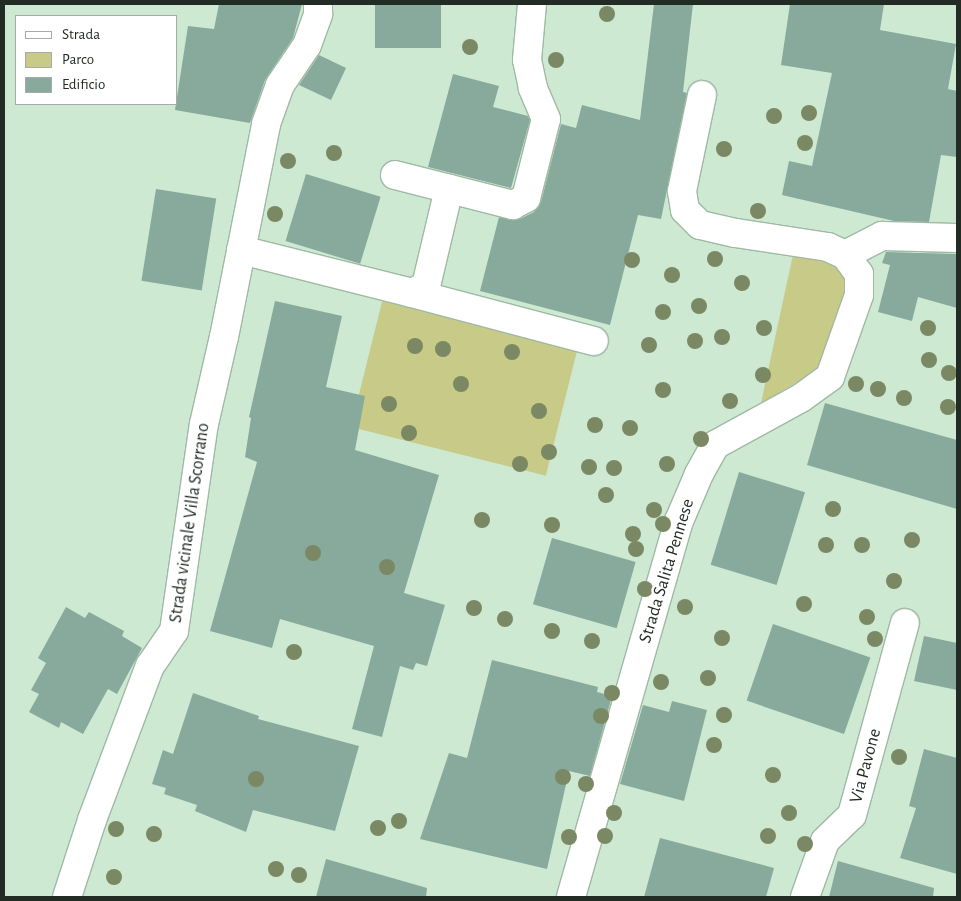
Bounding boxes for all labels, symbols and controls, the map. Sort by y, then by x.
legend [15,15,178,105]
text: Strada [62,27,100,42]
text: Parco [62,52,94,67]
text: Edificio [62,77,105,92]
street label: Strada vicinale Villa Scorrano [165,422,215,624]
street label: Strada Salita Pennese [635,496,699,646]
street label: Via Pavone [846,726,886,806]

